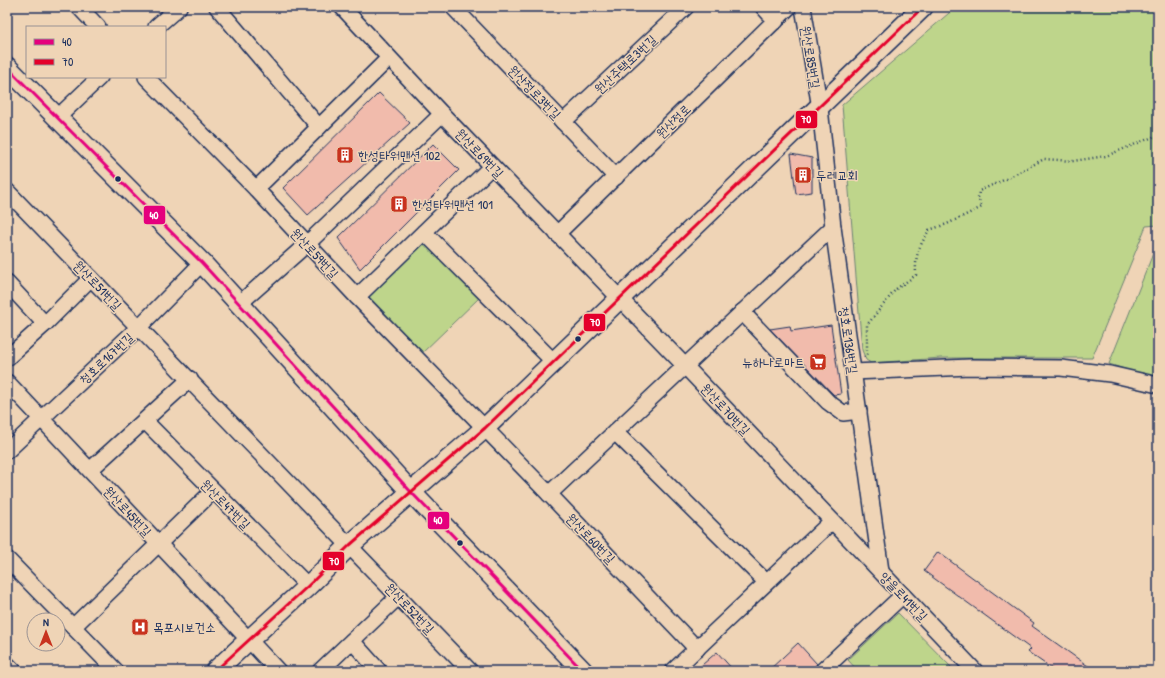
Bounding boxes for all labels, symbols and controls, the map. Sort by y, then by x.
street label: 원산로85번길 [797,24,825,90]
legend [26,26,166,78]
street label: 원산주택로3번길 [590,30,660,98]
text: 40 [62,33,72,50]
text: 70 [62,53,73,70]
street label: 원산정로3번길 [505,61,565,123]
street label: 원산정로 [652,100,694,142]
line badge: 70 [795,110,818,129]
text: 70 [800,112,811,126]
street label: 원산로69번길 [452,124,508,182]
building icon: 한성타워맨션 102 [335,145,355,165]
place label: 한성타워맨션 102 [358,146,440,164]
building icon: 두레교회 [793,165,813,185]
place label: 두레교회 [816,166,858,184]
unlabelled marker [113,174,123,184]
building icon: 한성타워맨션 101 [389,194,409,214]
place label: 한성타워맨션 101 [412,195,493,213]
line badge: 40 [143,205,166,225]
text: 40 [149,208,159,222]
street label: 원산로59번길 [287,224,343,282]
street label: 원산로51번길 [70,256,126,314]
street label: 청호로136번길 [835,305,863,375]
line badge: 70 [583,313,606,332]
text: 70 [589,315,600,329]
street label: 청호로167번길 [75,328,137,388]
unlabelled marker [573,334,583,344]
supermarket icon: 뉴하나로마트 [808,352,828,372]
place label: 뉴하나로마트 [742,353,805,371]
street label: 원산로70번길 [697,379,755,439]
street label: 원산로47번길 [197,475,255,533]
street label: 원산로45번길 [100,482,156,540]
street label: 원산로60번길 [563,509,619,567]
line badge: 40 [427,511,450,530]
text: 40 [433,513,443,527]
unlabelled marker [455,538,465,548]
line badge: 70 [322,551,345,571]
text: 70 [328,554,339,568]
street label: 양을로41번길 [876,567,932,625]
street label: 원산로52번길 [381,579,439,637]
north arrow [26,612,66,652]
text: N [43,615,49,629]
hospital icon: 목포시보건소 [130,617,150,637]
place label: 목포시보건소 [153,618,216,636]

